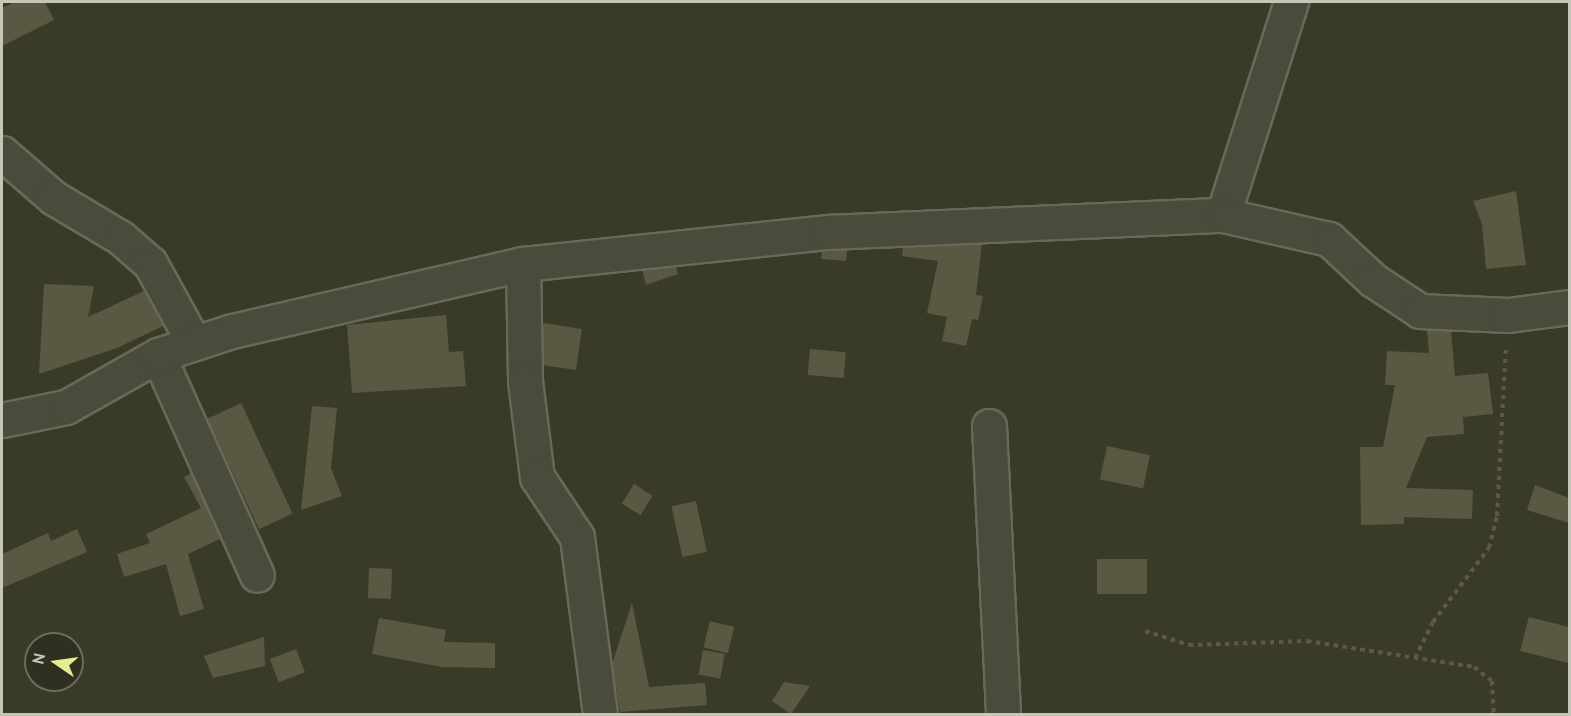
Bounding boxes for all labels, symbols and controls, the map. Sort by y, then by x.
north arrow [24,632,84,692]
text: N [27,651,49,666]

